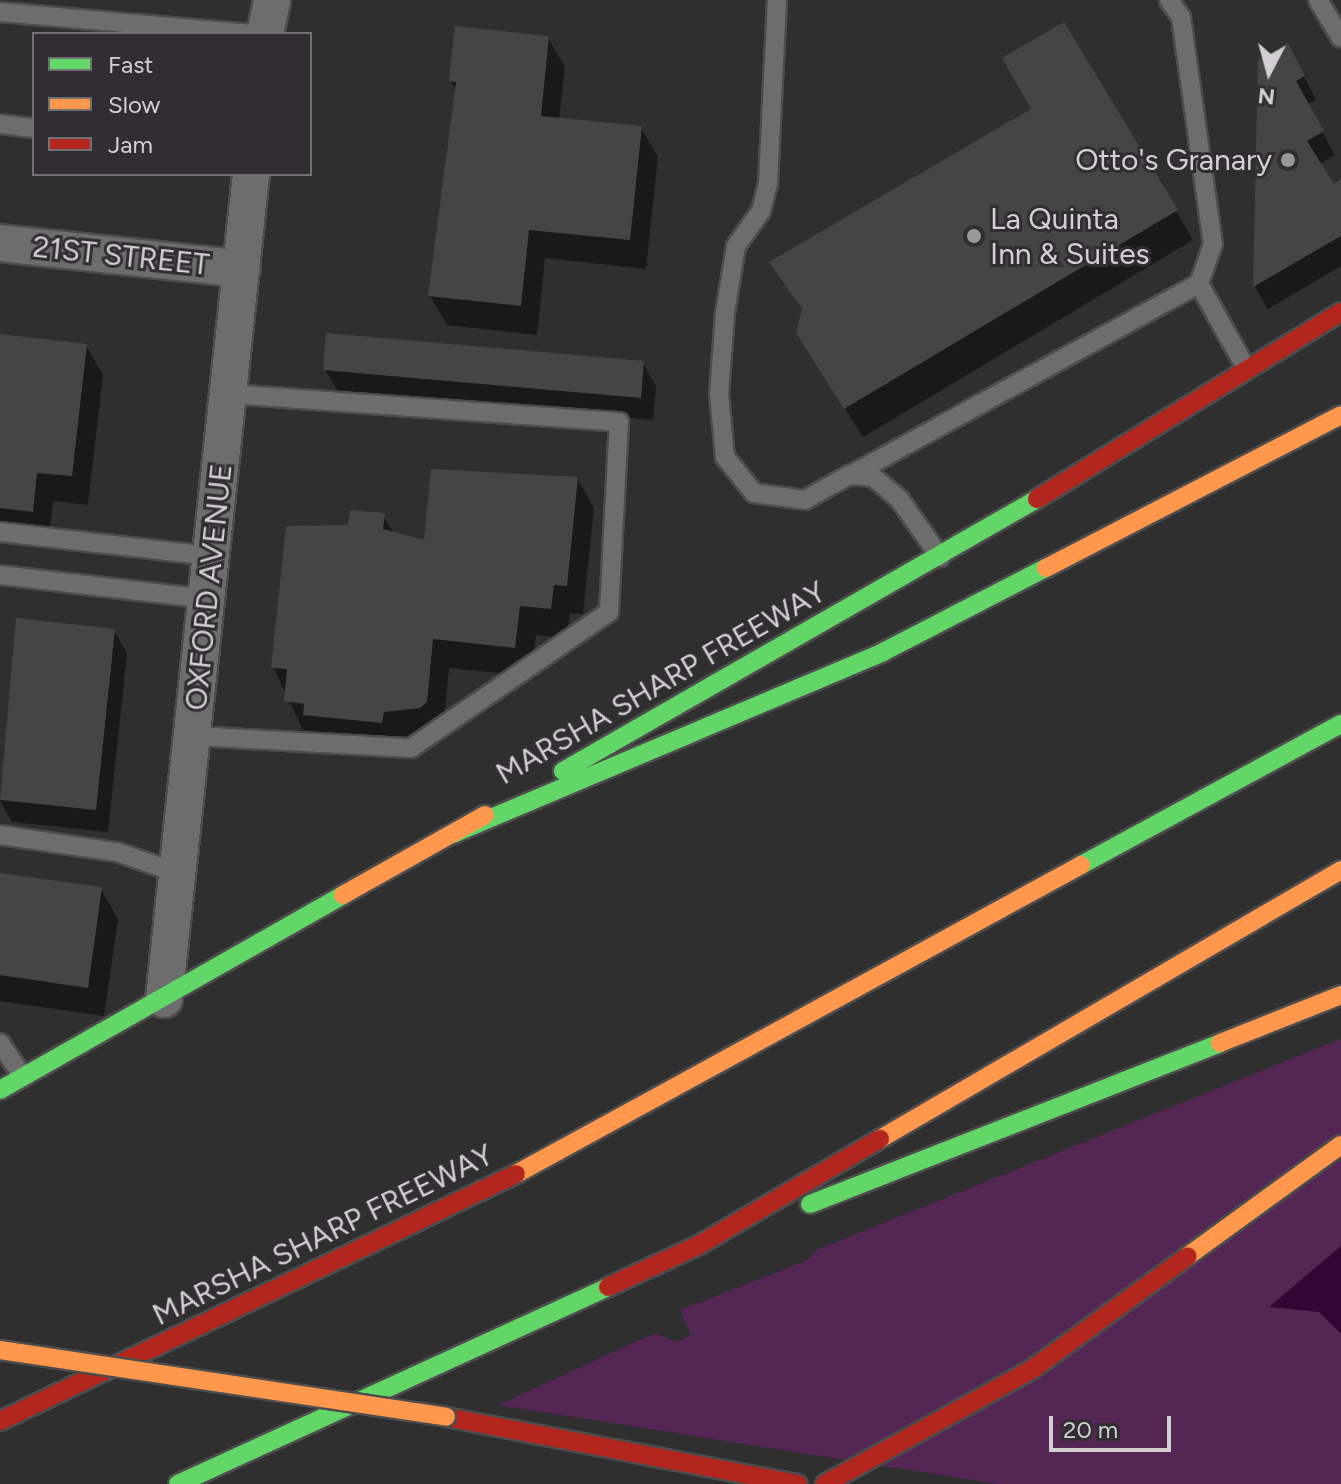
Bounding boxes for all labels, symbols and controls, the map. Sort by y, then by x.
legend [32,32,312,176]
north arrow [1229,32,1309,112]
text: Fast [108,50,153,79]
text: N [1257,82,1276,111]
text: Slow [108,90,160,119]
text: Jam [108,130,153,159]
place label: Otto's Granary [1075,142,1272,178]
marker: Otto's Granary [1279,151,1297,169]
place label: La Quinta Inn & Suites [990,201,1149,272]
marker: La Quinta Inn & Suites [965,227,983,245]
street label: 21ST STREET [31,229,211,283]
street label: OXFORD AVENUE [178,462,240,712]
street label: MARSHA SHARP FREEWAY [490,574,832,792]
street label: MARSHA SHARP FREEWAY [147,1137,499,1333]
scale bar [1053,1400,1175,1450]
text: 20 m [1063,1415,1118,1444]

